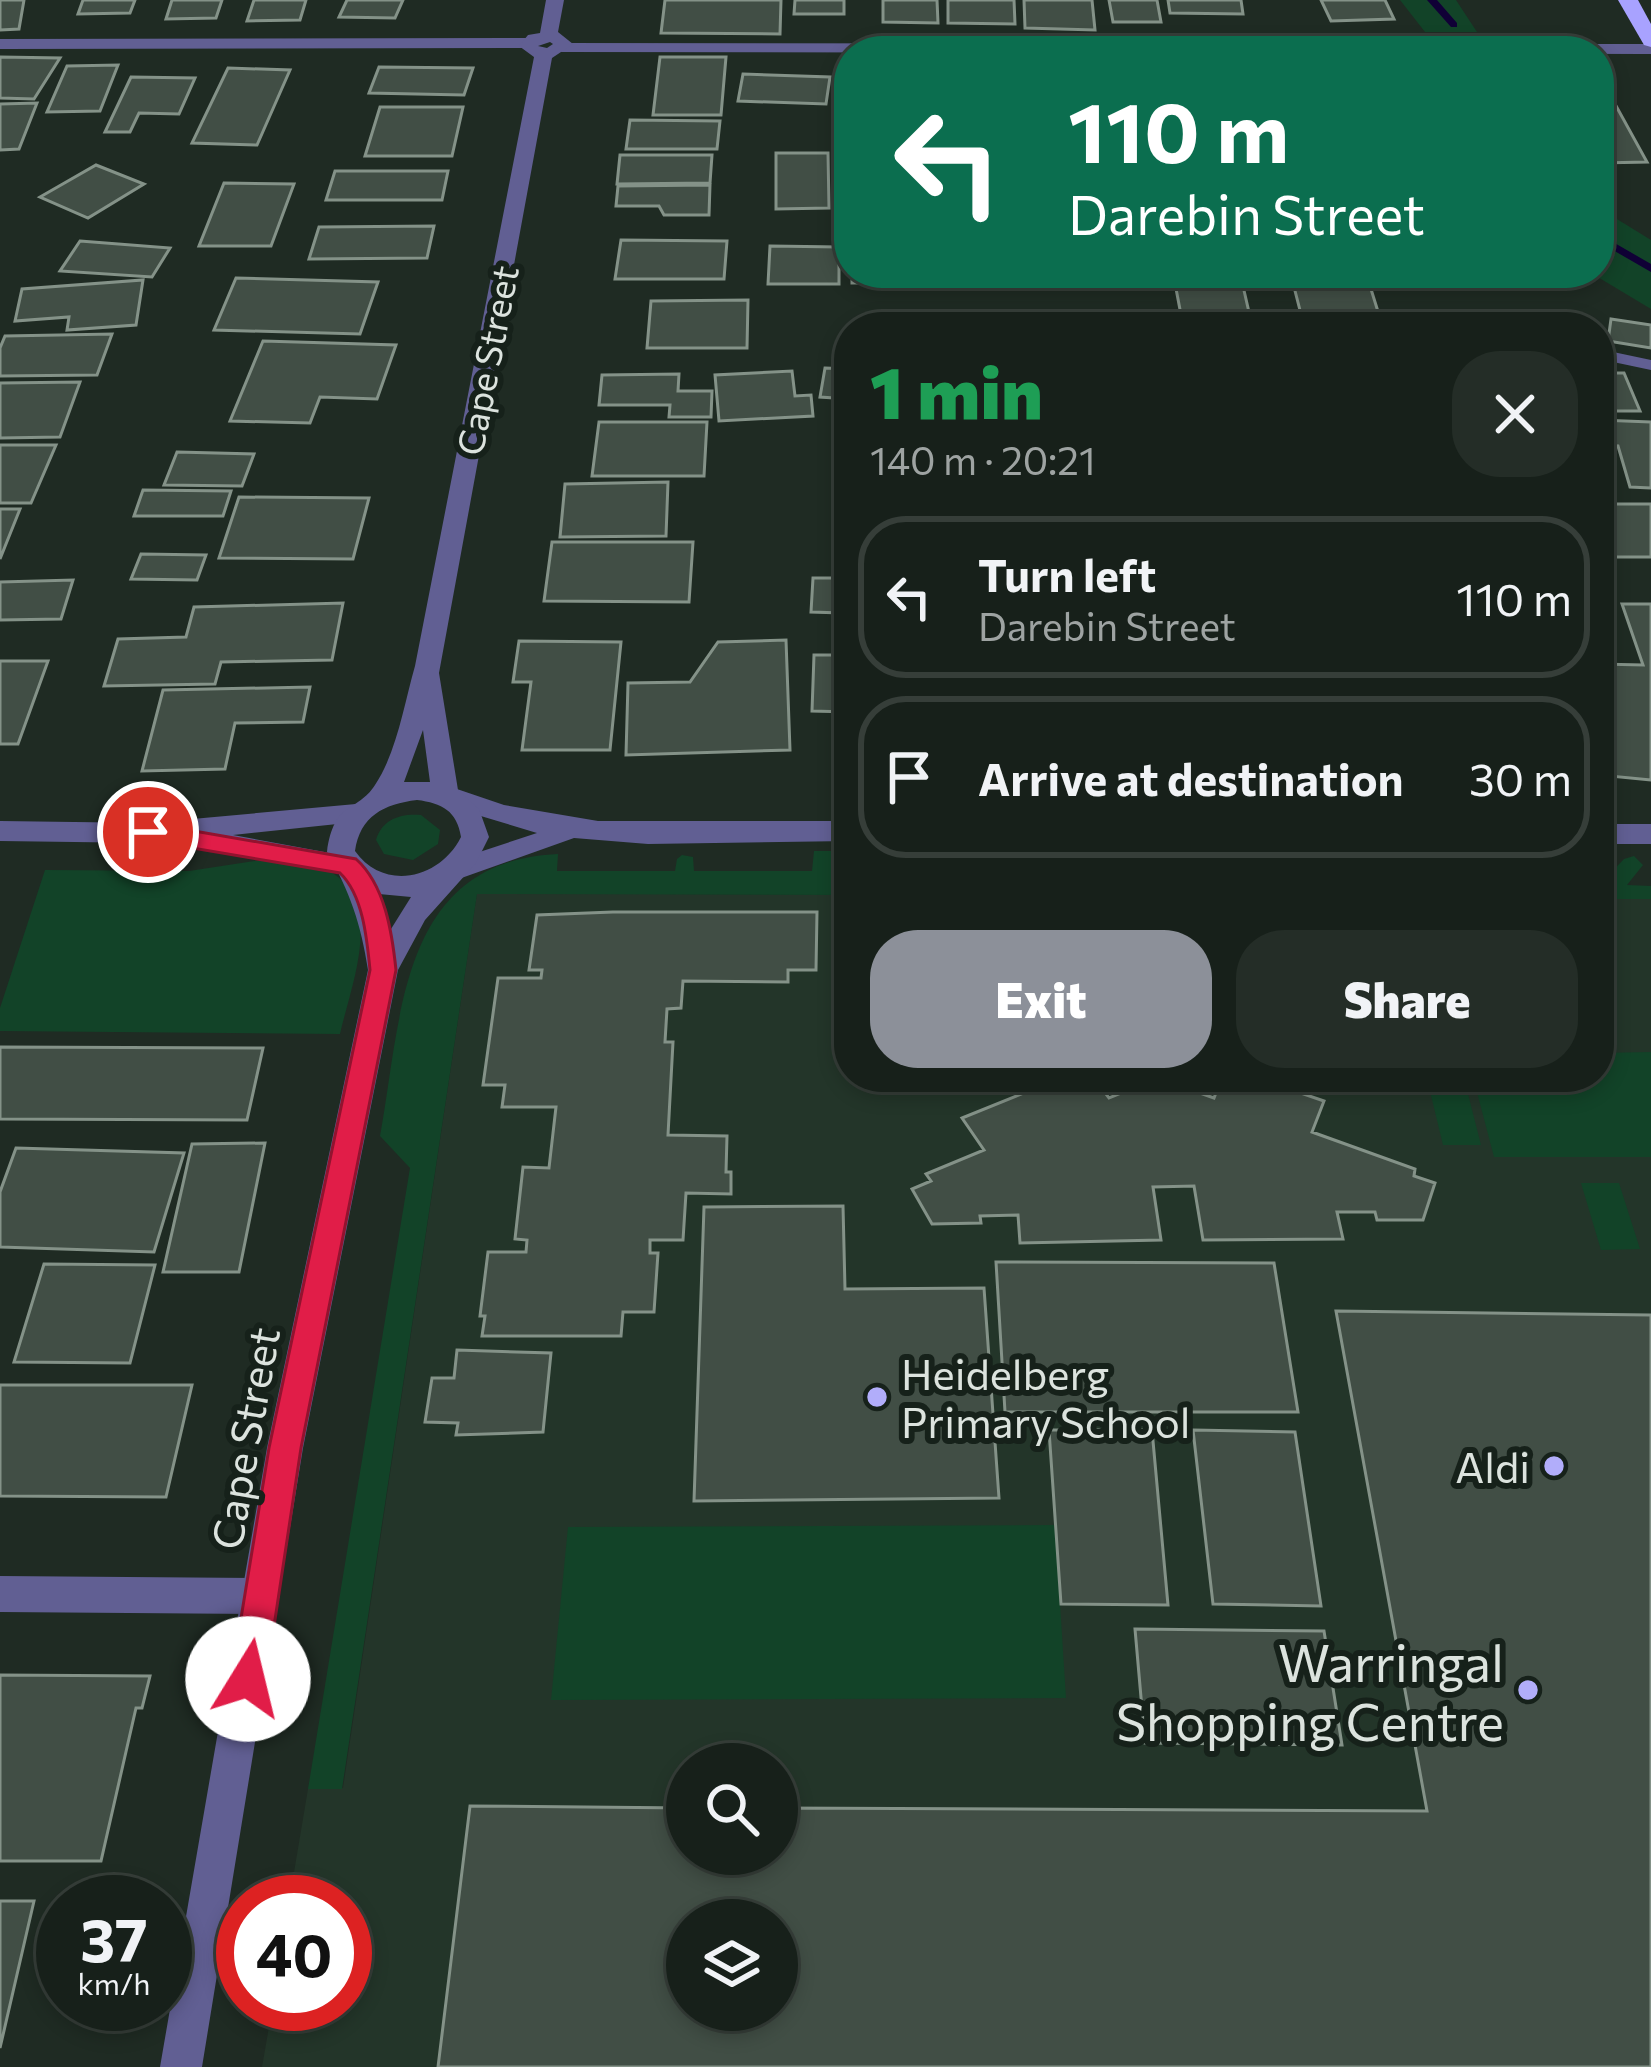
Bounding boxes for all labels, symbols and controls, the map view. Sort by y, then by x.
text: 110 m [1068,78,1289,180]
icon: left [870,84,1026,240]
text: Darebin Street [1068,180,1425,246]
street label: Cape Street [446,261,526,459]
text: 1 min [870,346,1043,434]
button: close [1452,351,1578,477]
text: 140 m · 20:21 [870,435,1096,483]
text: Turn left [978,546,1156,601]
icon: left [876,564,942,630]
text: 110 m [1456,570,1572,625]
text: Darebin Street [978,601,1236,649]
icon: arrive [876,744,942,810]
text: Arrive at destination [978,750,1404,805]
text: 30 m [1469,750,1572,805]
pin [97,781,199,883]
icon: arrive [115,799,181,865]
button: Exit [870,930,1212,1068]
button: Share [1236,930,1578,1068]
street label: Cape Street [199,1323,289,1553]
place label: Heidelberg Primary School [901,1347,1190,1447]
marker: Heidelberg Primary School [864,1384,890,1410]
place label: Aldi [1455,1440,1530,1492]
marker: Aldi [1541,1453,1567,1479]
position arrow [185,1616,311,1742]
place label: Warringal Shopping Centre [1116,1630,1504,1752]
marker: Warringal Shopping Centre [1515,1677,1541,1703]
map controls [666,1743,798,2031]
button: search [666,1743,798,1875]
speed limit sign: 40 [216,1875,372,2031]
button: layers [666,1899,798,2031]
text: 37 [80,1901,148,1974]
text: km/h [78,1964,150,2001]

